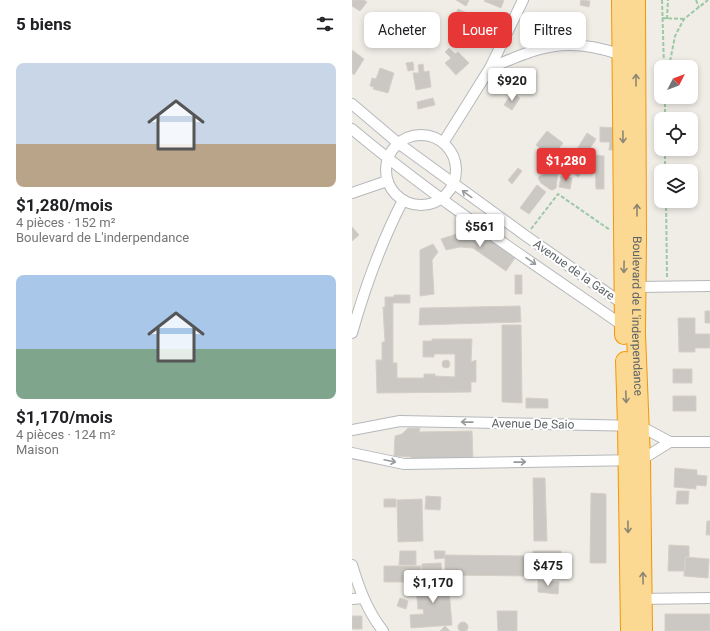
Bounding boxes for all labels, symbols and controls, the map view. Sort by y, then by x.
chip: Acheter [364,12,440,48]
chip: Louer [448,12,512,48]
chip: Filtres [520,12,586,48]
icon: filters [314,13,336,35]
text: 5 biens [16,14,71,34]
north arrow [654,60,698,104]
map controls [654,60,698,208]
pin: $920 [488,68,536,102]
text: $920 [497,73,527,88]
one-way arrow [632,74,640,87]
icon: home [140,89,212,161]
button: locate [654,112,698,156]
one-way arrow [619,130,627,143]
pin: $1,280 [533,148,599,182]
text: $1,280 [546,153,586,168]
button: layers [654,164,698,208]
one-way arrow [462,189,473,198]
text: $1,280/mois [16,195,113,215]
one-way arrow [633,204,641,217]
pin: $561 [456,214,504,248]
text: 4 pièces · 152 m² [16,215,115,230]
text: $561 [465,219,495,234]
text: Boulevard de L'inderpendance [16,230,189,245]
street label: Boulevard de L'inderpendance [629,236,645,396]
street label: Avenue de la Gare [531,237,617,303]
one-way arrow [525,257,536,265]
one-way arrow [620,260,628,273]
icon: home [140,301,212,373]
one-way arrow [622,390,630,403]
text: $1,170/mois [16,407,113,427]
street label: Avenue De Saio [491,416,575,432]
one-way arrow [461,418,474,426]
text: 4 pièces · 124 m² [16,427,115,442]
text: Maison [16,442,59,457]
one-way arrow [383,458,396,466]
one-way arrow [513,458,526,466]
one-way arrow [624,520,632,533]
pin: $475 [524,553,572,587]
text: $475 [533,558,563,573]
pin: $1,170 [400,570,466,604]
one-way arrow [639,572,647,585]
text: $1,170 [413,575,453,590]

